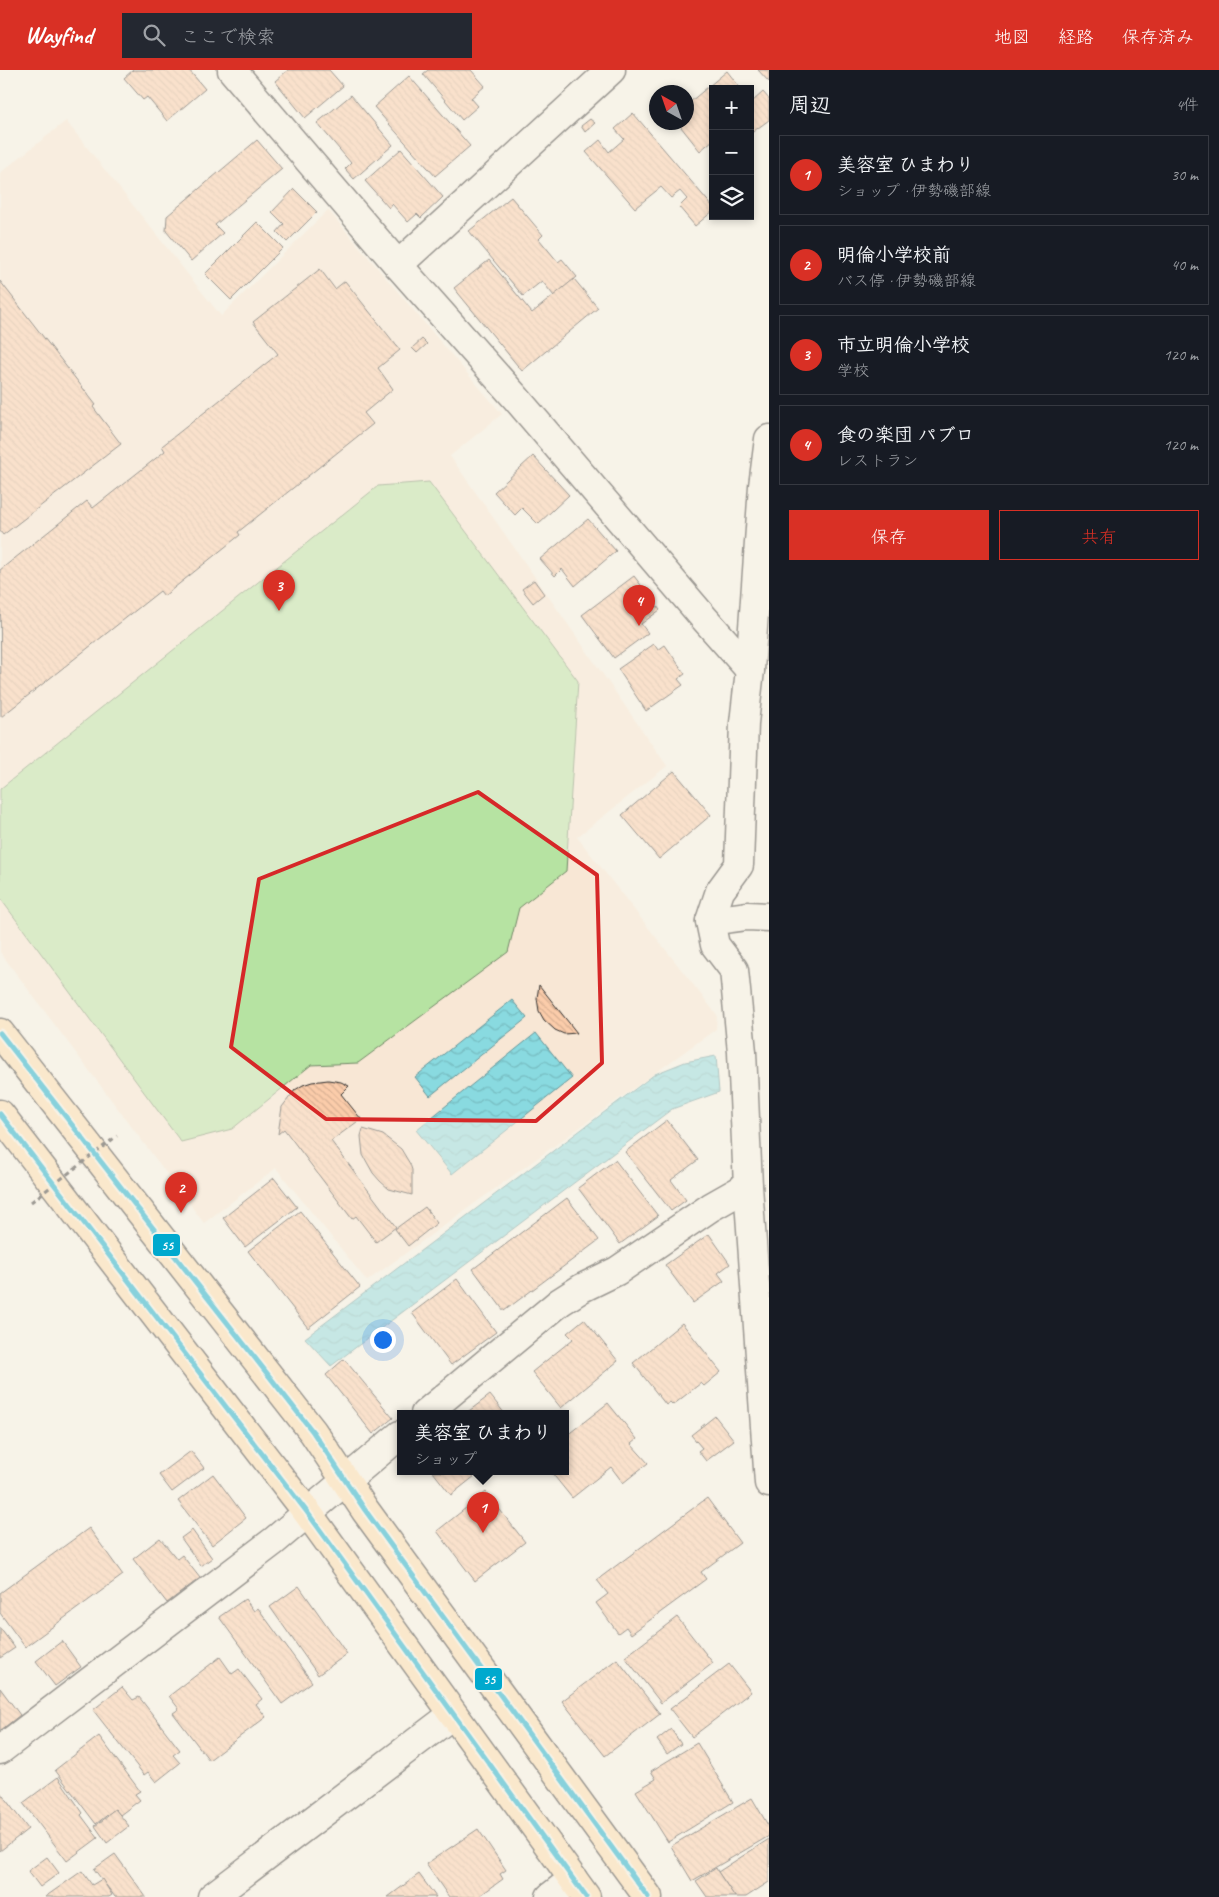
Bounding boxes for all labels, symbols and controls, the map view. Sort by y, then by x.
search box [122,13,472,58]
text: Wayfind [25,20,92,50]
icon: search [140,21,168,49]
text: ここで検索 [180,25,275,49]
text: 地図 [994,26,1030,48]
text: 経路 [1058,26,1094,48]
text: 保存済み [1122,26,1194,48]
north arrow [649,85,694,130]
map controls [709,85,754,220]
button: + [709,85,754,130]
text: 周辺 [789,92,831,118]
text: 4件 [1176,95,1199,115]
button: − [709,130,754,175]
text: 美容室 ひまわり [837,153,975,177]
text: 1 [802,165,810,185]
text: 30 m [1171,165,1198,185]
button: layers [709,175,754,220]
text: ショップ · 伊勢磯部線 [837,181,991,201]
text: 明倫小学校前 [837,243,951,267]
text: 2 [802,255,810,275]
text: 40 m [1171,255,1198,275]
text: バス停 · 伊勢磯部線 [837,271,976,291]
text: 市立明倫小学校 [837,333,970,357]
text: 3 [802,345,810,365]
text: 120 m [1164,345,1198,365]
text: 学校 [837,361,869,381]
text: 食の楽団 パブロ [837,423,975,447]
text: 4 [802,435,810,455]
text: 120 m [1164,435,1198,455]
text: レストラン [837,451,918,471]
button: 保存 [789,510,989,560]
button: 共有 [999,510,1199,560]
pin: 3 [263,570,295,611]
pin: 4 [623,585,655,626]
pin: 2 [165,1172,197,1213]
line badge: 55 [152,1233,181,1257]
text: 55 [161,1237,175,1254]
your location [370,1327,396,1353]
popup [397,1410,569,1475]
text: 美容室 ひまわり [414,1421,552,1445]
text: ショップ [414,1449,478,1469]
pin: 1 [467,1492,499,1533]
line badge: 55 [474,1667,503,1691]
text: 55 [483,1671,497,1688]

